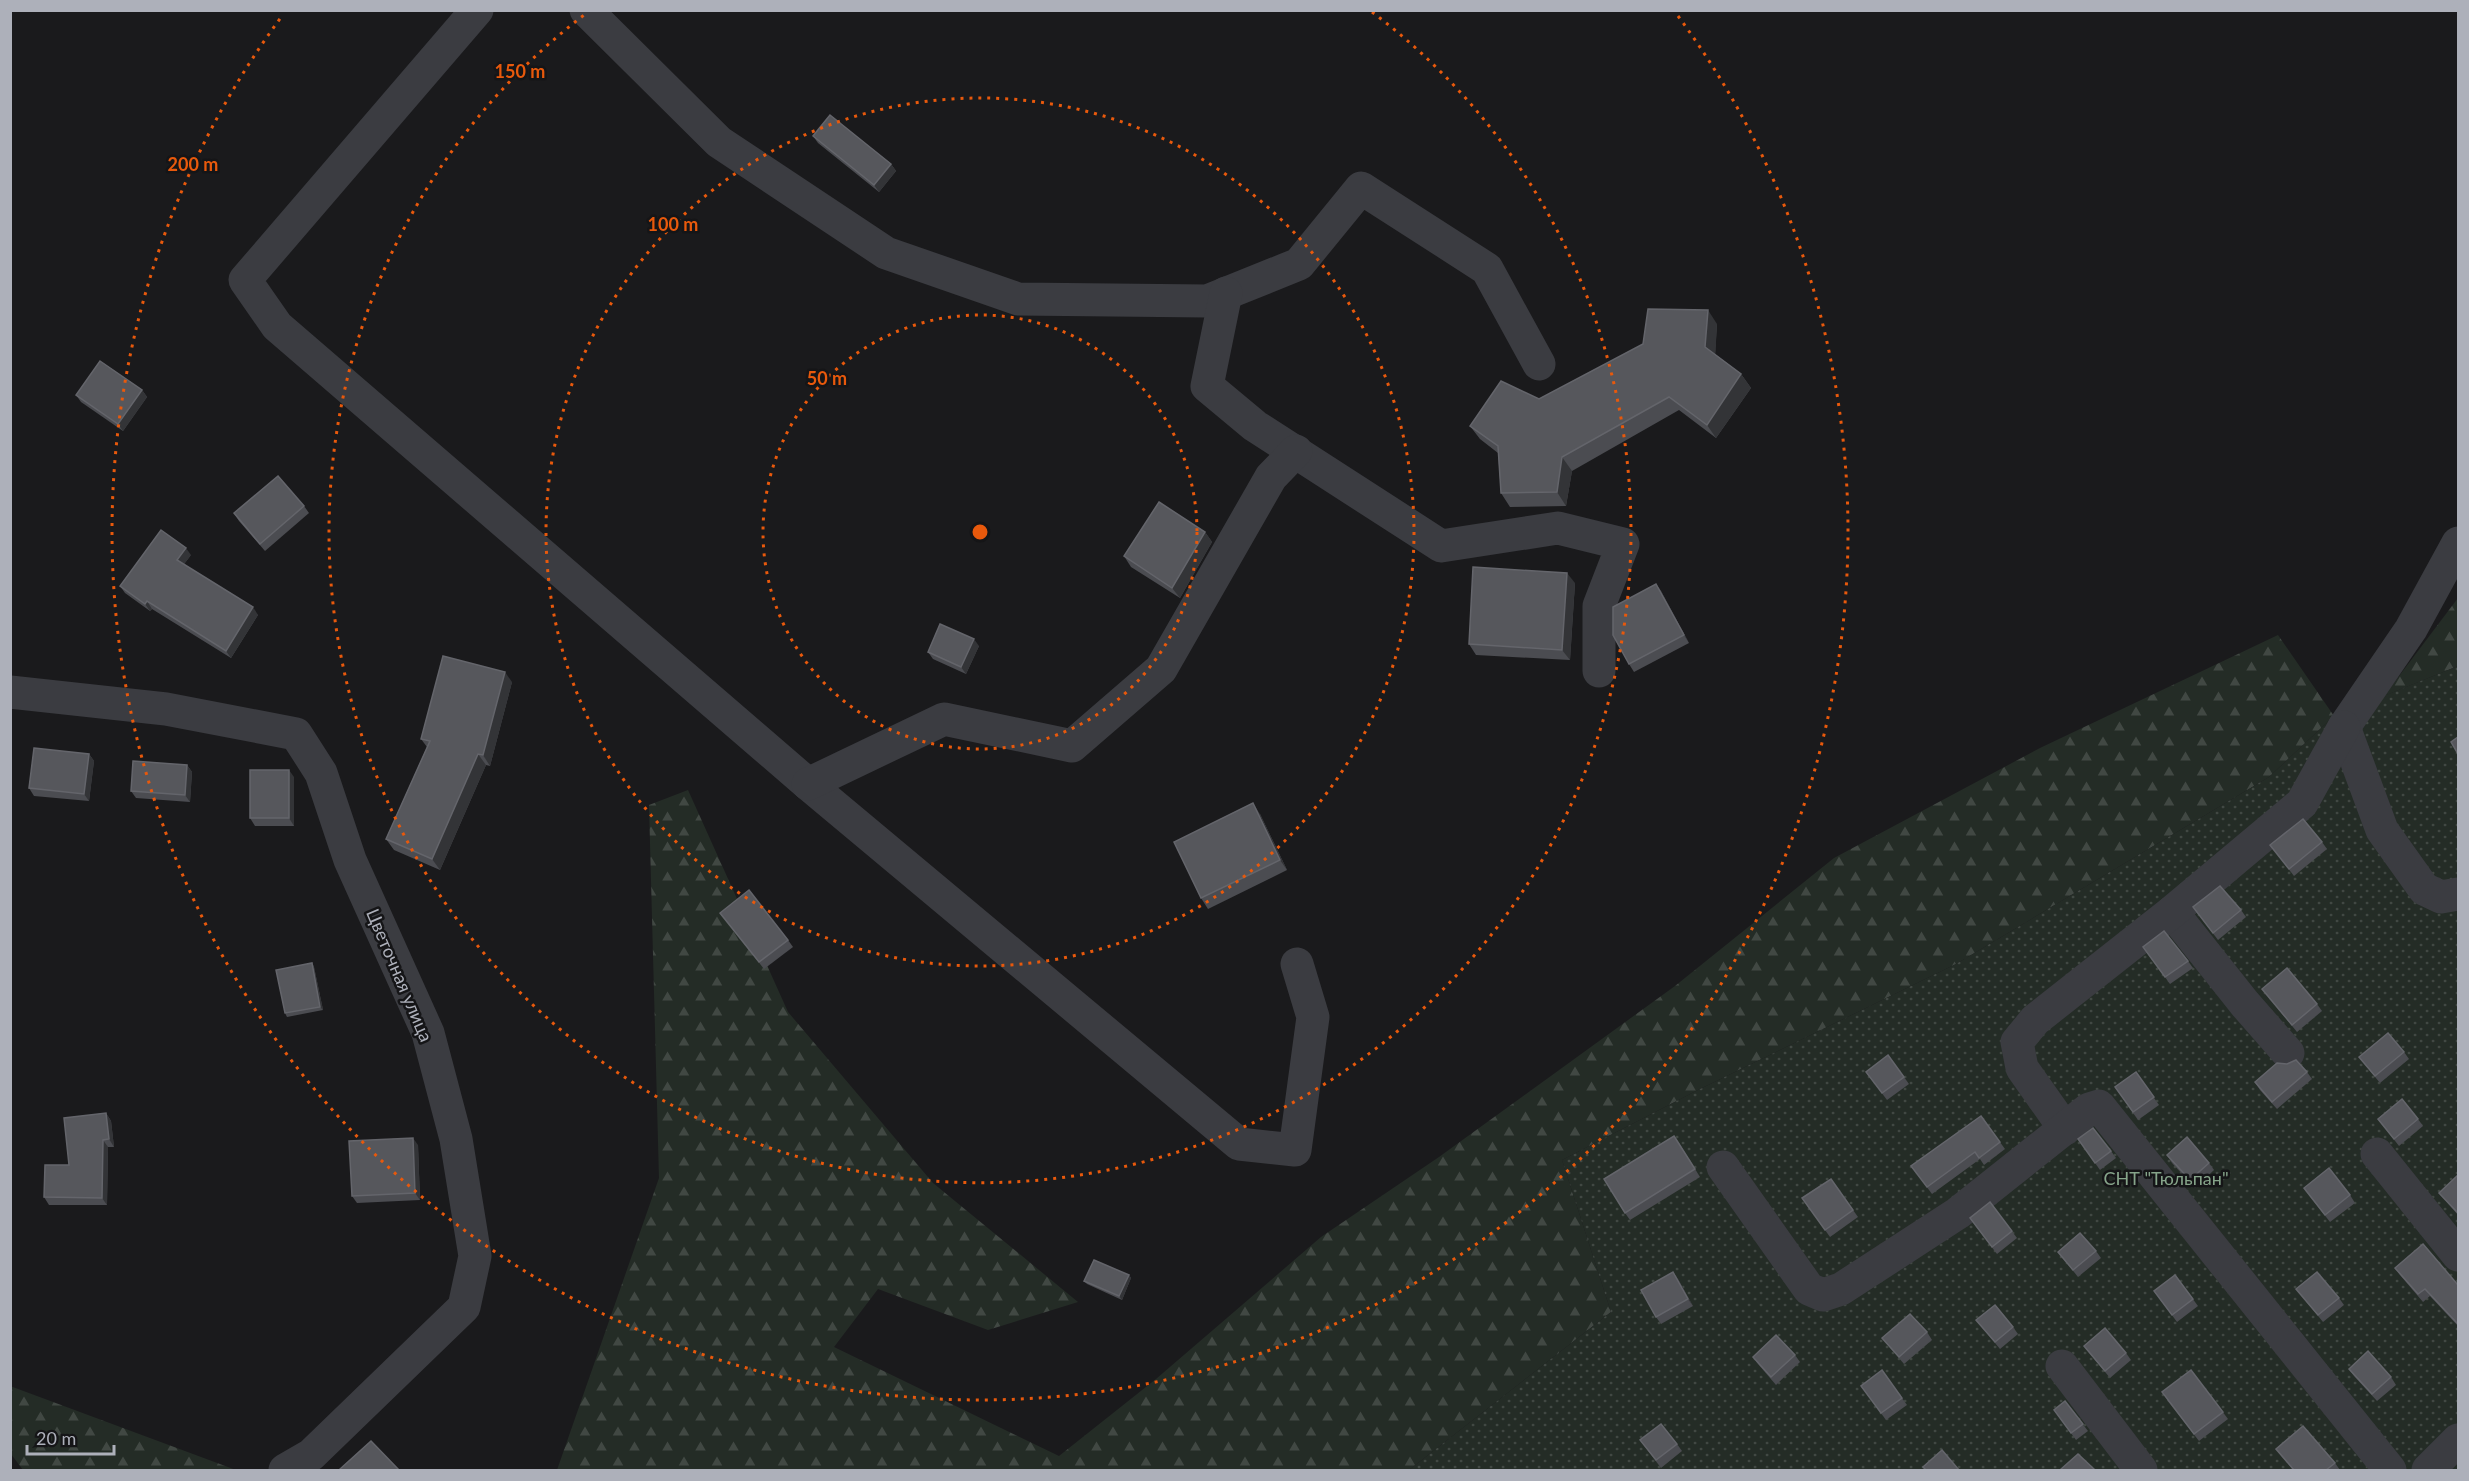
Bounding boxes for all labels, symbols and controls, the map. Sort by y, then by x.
text: 150 m [495,60,545,82]
text: 200 m [168,153,218,175]
text: 100 m [648,213,698,235]
text: 50 m [807,367,847,389]
centre of rings [970,522,990,542]
street label: Цветочная улица [362,905,438,1045]
park label: СНТ "Тюльпан" [2103,1167,2229,1189]
scale bar [27,1418,114,1456]
text: 20 m [36,1427,76,1449]

